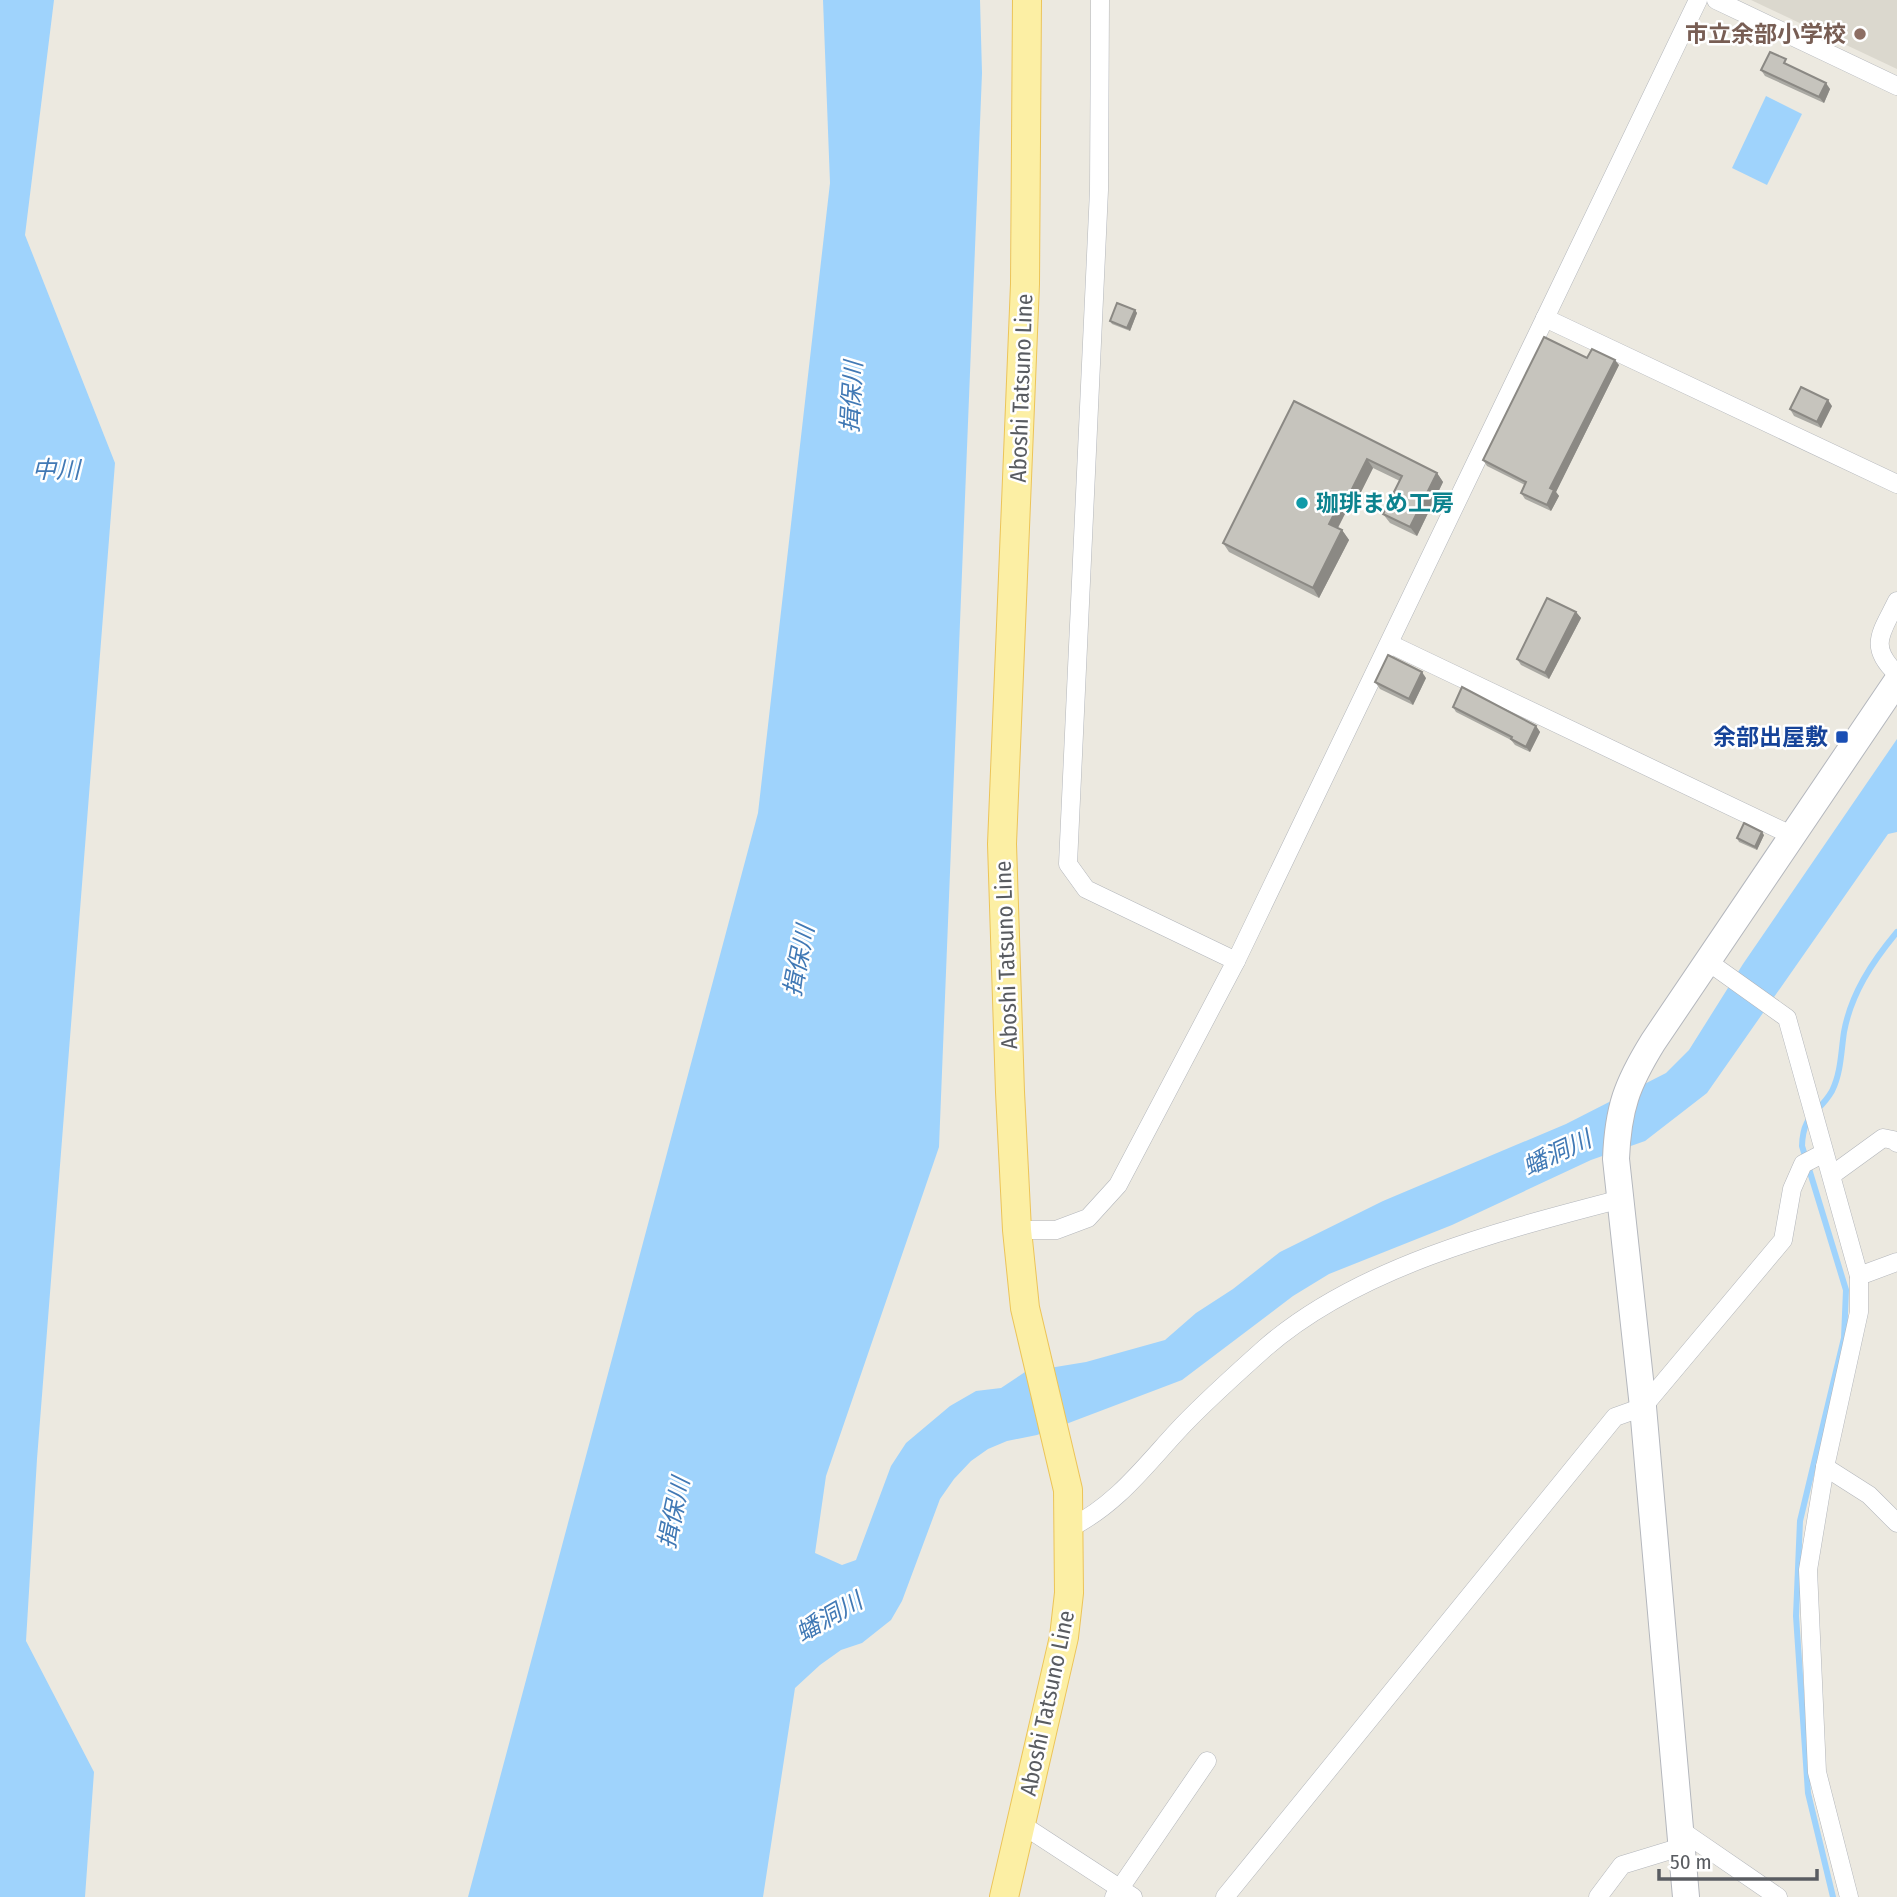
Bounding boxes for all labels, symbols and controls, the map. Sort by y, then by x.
place label: 市立余部小学校 [1685,20,1846,48]
marker: 市立余部小学校 [1852,26,1868,42]
street label: Aboshi Tatsuno Line [1004,293,1038,483]
water label: 揖保川 [836,357,868,434]
water label: 中川 [32,456,83,484]
place label: 珈琲まめ工房 [1316,489,1454,517]
marker: 珈琲まめ工房 [1294,495,1310,511]
place label: 余部出屋敷 [1713,723,1828,751]
marker: 余部出屋敷 [1834,729,1850,745]
street label: Aboshi Tatsuno Line [989,860,1023,1050]
water label: 揖保川 [778,920,820,999]
water label: 蟠洞川 [1518,1124,1598,1181]
water label: 揖保川 [653,1472,696,1551]
water label: 蟠洞川 [791,1585,870,1647]
street label: Aboshi Tatsuno Line [1014,1608,1080,1798]
scale bar [1659,1838,1816,1882]
text: 50 m [1670,1849,1712,1875]

